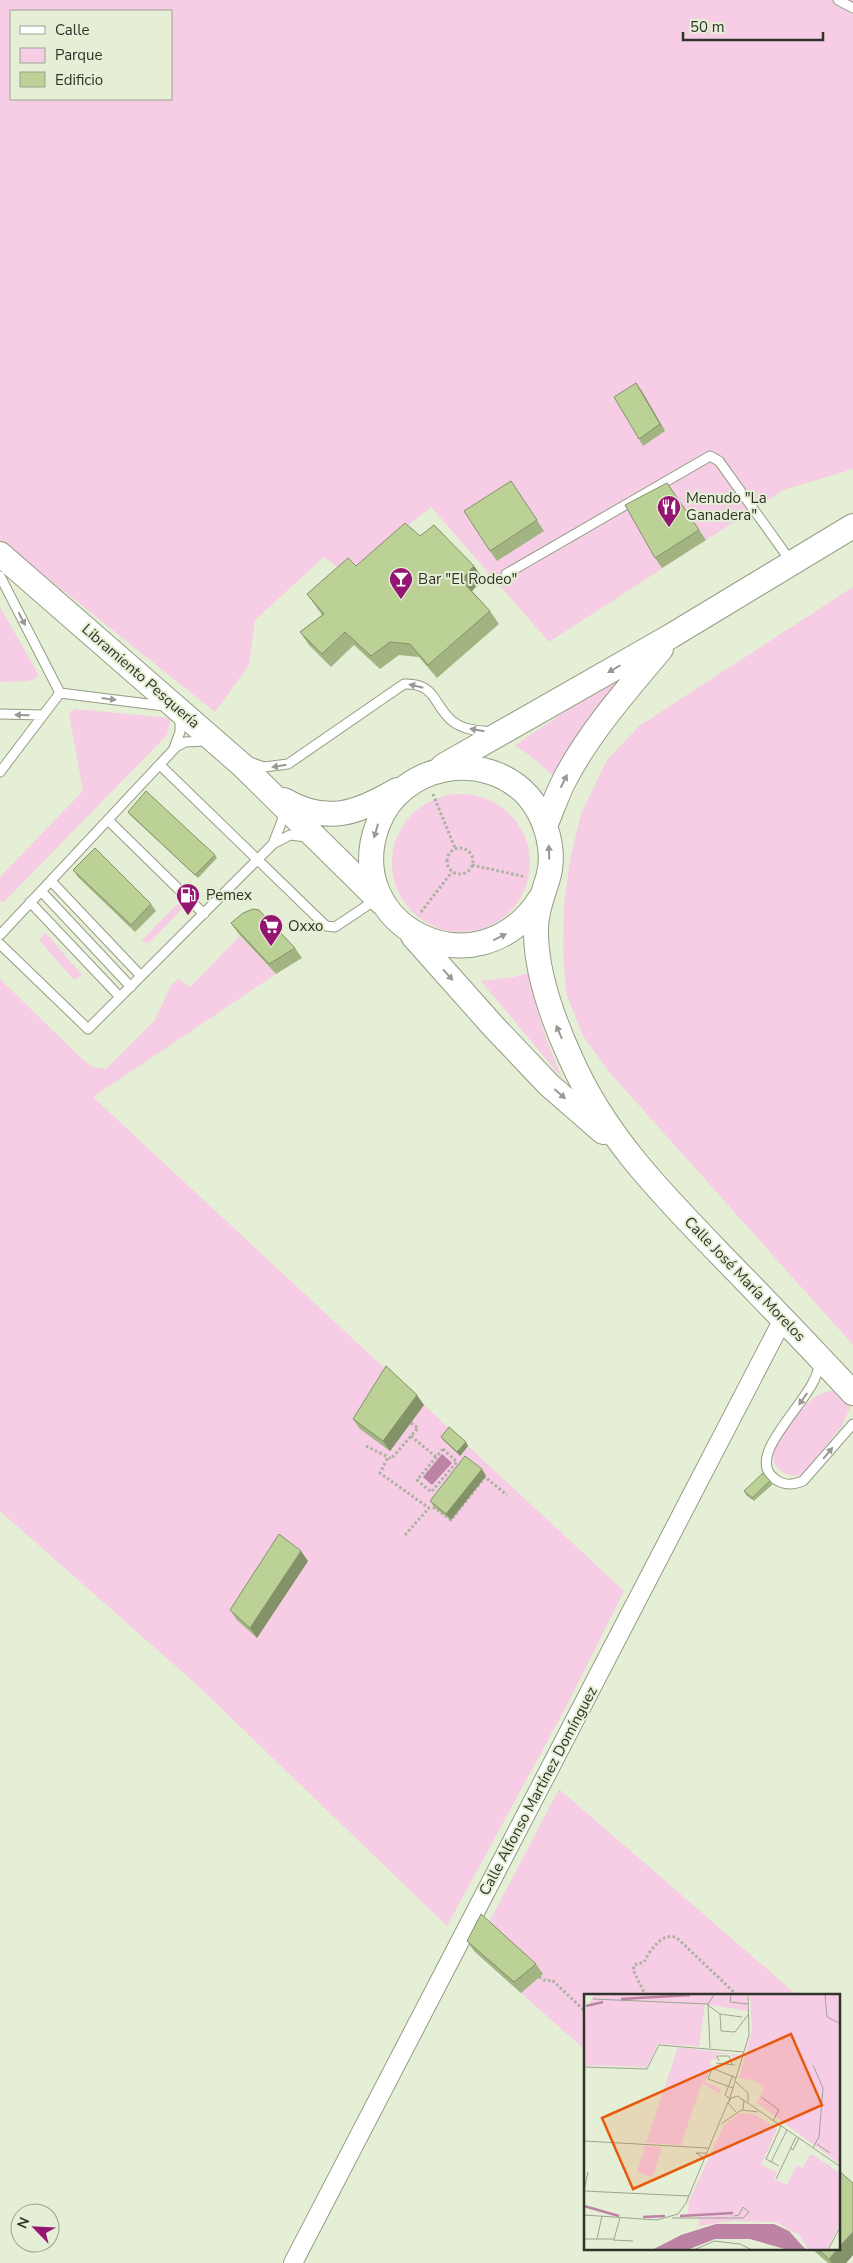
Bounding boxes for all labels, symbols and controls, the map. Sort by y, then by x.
legend [10,10,172,100]
scale bar [683,10,823,42]
text: 50 m [690,17,725,37]
text: Calle [55,20,90,40]
text: Parque [55,45,103,65]
text: Edificio [55,70,103,90]
place label: Menudo "La Ganadera" [686,488,767,525]
restaurant icon: Menudo "La Ganadera" [656,494,682,528]
bar icon: Bar "El Rodeo" [388,566,414,600]
place label: Bar "El Rodeo" [418,569,517,589]
one-way arrow [18,612,26,627]
street label: Libramiento Pesquería [78,619,204,733]
one-way arrow [607,664,620,673]
one-way arrow [408,682,424,690]
one-way arrow [101,695,117,703]
one-way arrow [13,710,29,718]
one-way arrow [468,725,484,733]
one-way arrow [271,762,287,770]
one-way arrow [561,774,569,788]
one-way arrow [372,824,380,839]
one-way arrow [545,843,553,859]
fuel station icon: Pemex [175,882,201,916]
place label: Pemex [206,885,252,905]
supermarket icon: Oxxo [258,913,284,947]
place label: Oxxo [288,916,323,936]
one-way arrow [493,932,507,940]
one-way arrow [442,969,454,981]
one-way arrow [555,1025,563,1039]
one-way arrow [553,1088,566,1099]
street label: Calle José María Morelos [680,1212,810,1346]
one-way arrow [798,1392,808,1406]
one-way arrow [822,1447,834,1459]
street label: Calle Alfonso Martínez Domínguez [474,1683,602,1899]
inset map [584,1994,840,2250]
north arrow [10,2203,60,2253]
text: N [13,2214,34,2232]

